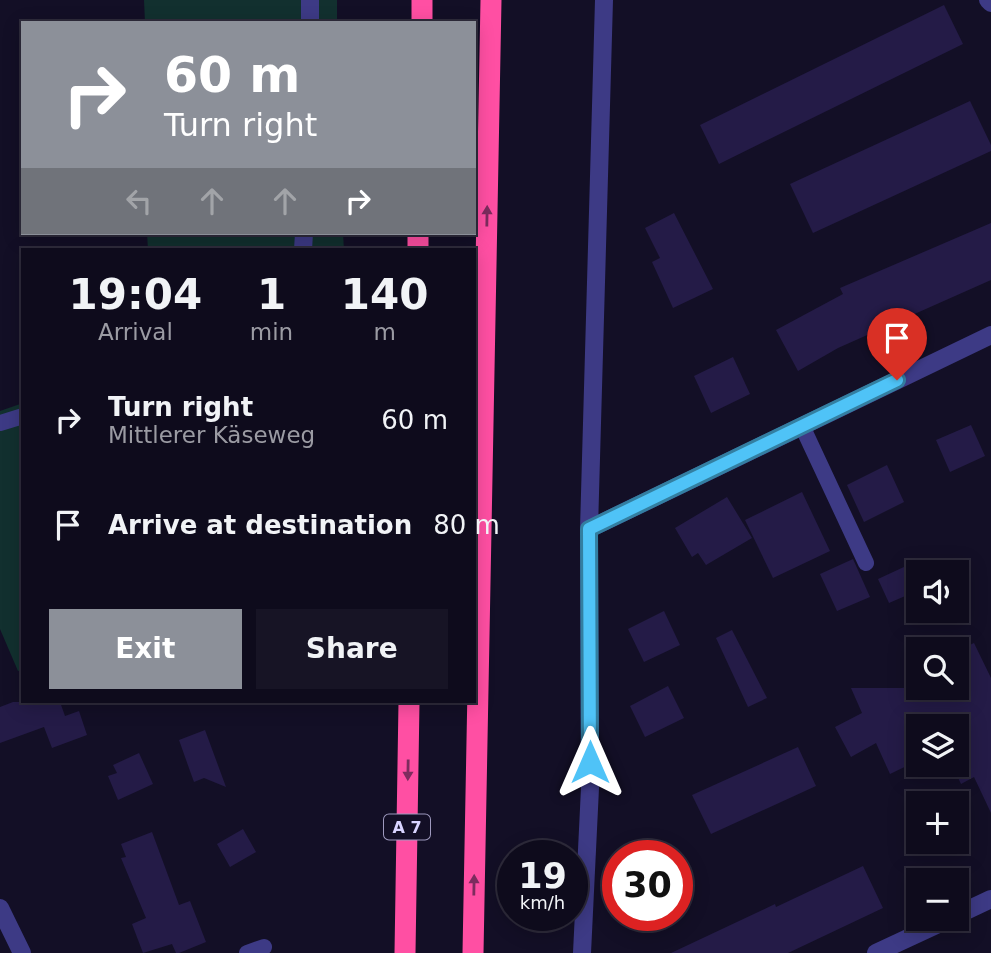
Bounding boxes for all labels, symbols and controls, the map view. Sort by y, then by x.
text: 60 m [164,47,300,104]
icon: right [49,49,140,140]
text: Turn right [164,106,317,144]
icon: left [120,182,158,220]
icon: ahead [193,182,231,220]
icon: ahead [266,182,304,220]
icon: right [339,182,377,220]
one-way arrow [481,205,493,227]
text: 19:04 [69,270,202,319]
text: 1 [257,270,286,319]
text: 140 [341,270,428,319]
pin [867,308,927,380]
text: Arrival [98,319,173,345]
text: min [250,319,293,345]
text: m [373,319,396,345]
icon: arrive [878,319,916,357]
text: Turn right [108,392,253,422]
icon: right [49,401,87,439]
text: 60 m [381,405,448,435]
text: Mittlerer Käseweg [108,422,315,448]
icon: arrive [49,506,87,544]
text: Arrive at destination [108,510,412,540]
text: 80 m [433,510,500,540]
map controls [906,560,969,931]
button: sound [906,560,969,623]
button: Exit [49,609,242,689]
button: Share [256,609,448,689]
button: search [906,637,969,700]
button: layers [906,714,969,777]
position arrow [553,725,627,799]
one-way arrow [402,759,414,781]
button: + [906,791,969,854]
road number: A 7 [384,814,430,840]
speed limit sign: 30 [602,840,693,931]
text: 19 [518,856,567,896]
button: − [906,868,969,931]
one-way arrow [468,874,480,896]
text: km/h [520,892,565,913]

